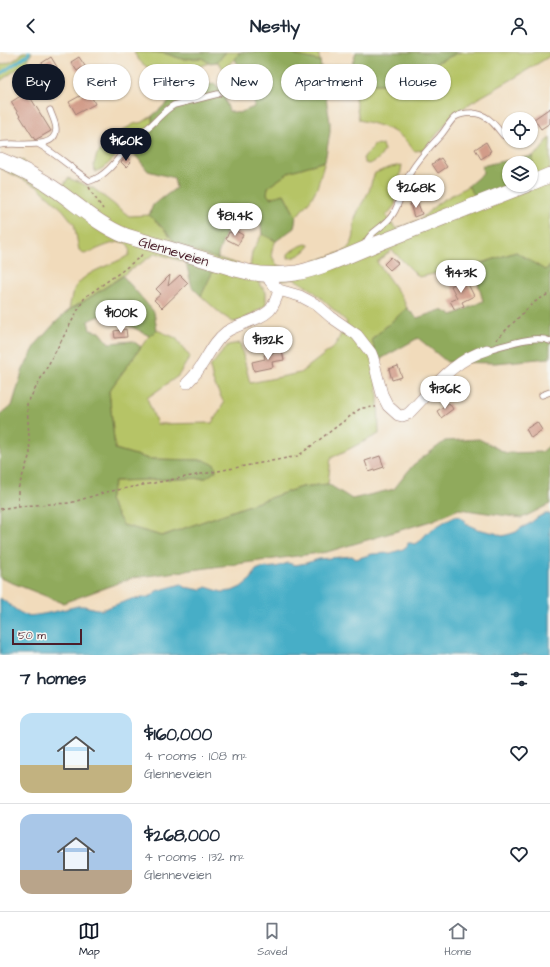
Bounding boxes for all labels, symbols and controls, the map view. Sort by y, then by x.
text: Nestly [250,14,300,39]
icon: back [20,15,42,37]
icon: person [508,15,530,37]
chip: Buy [12,64,65,100]
chip: Rent [73,64,131,100]
chip: Filters [139,64,209,100]
chip: New [217,64,273,100]
chip: Apartment [281,64,377,100]
chip: House [385,64,451,100]
map controls [502,112,538,192]
button: locate [502,112,538,148]
pin: $160K [98,128,154,162]
text: $160K [109,132,143,150]
button: layers [502,156,538,192]
pin: $268K [388,175,444,209]
text: $268K [396,179,436,197]
pin: $81.4K [202,203,268,237]
text: $81.4K [217,207,253,225]
street label: Glenneveien [136,232,211,272]
pin: $143K [433,260,489,294]
text: $143K [445,264,477,282]
pin: $100K [93,300,149,334]
text: $100K [104,304,138,322]
pin: $132K [240,327,296,361]
text: $132K [253,331,283,349]
pin: $136K [417,376,473,410]
text: $136K [429,380,461,398]
scale bar [12,627,82,646]
text: 50 m [18,628,46,643]
text: 7 homes [20,667,86,691]
icon: filters [508,668,530,690]
text: $160,000 [144,723,212,747]
icon: home [52,729,100,777]
icon: heart [508,742,530,764]
text: 4 rooms · 108 m² [144,747,247,765]
text: Glenneveien [144,765,211,783]
text: $268,000 [144,824,220,848]
icon: home [52,830,100,878]
icon: heart [508,843,530,865]
text: 4 rooms · 132 m² [144,848,245,866]
text: Glenneveien [144,866,211,884]
tab: Map [78,920,100,959]
tab: Saved [257,920,287,959]
tab: Home [444,920,472,959]

